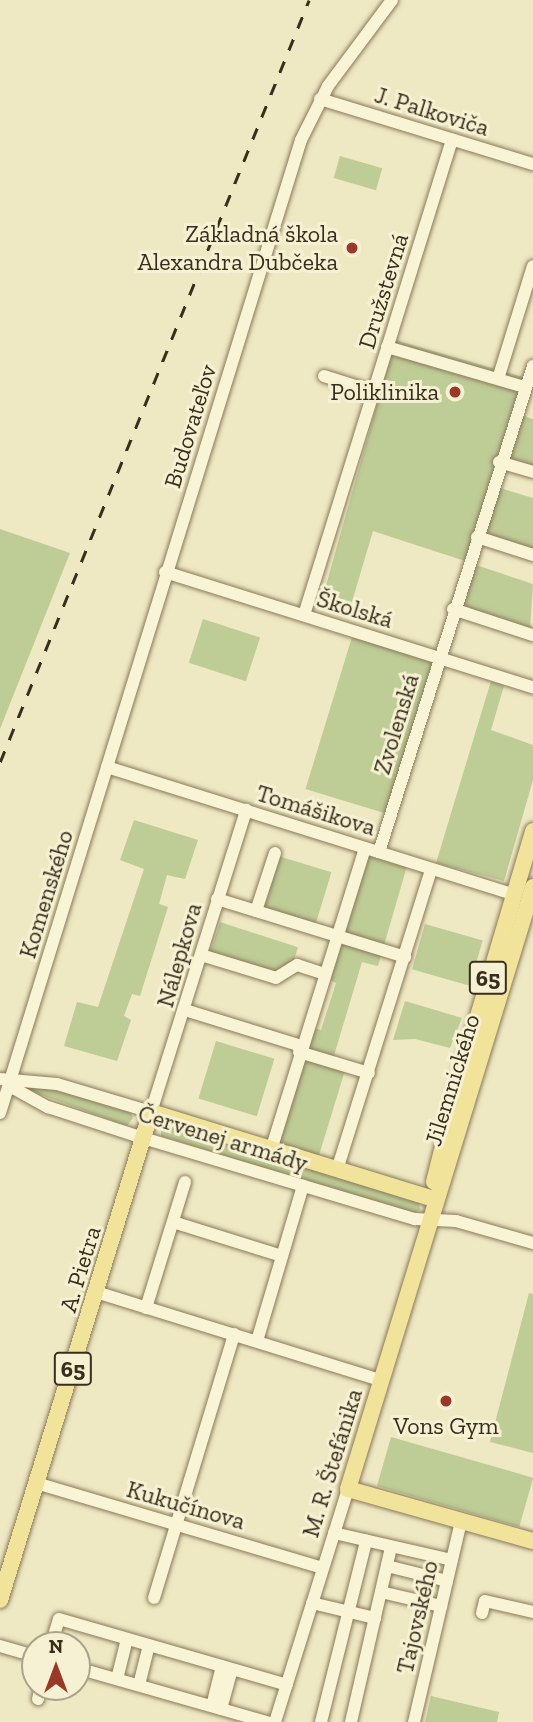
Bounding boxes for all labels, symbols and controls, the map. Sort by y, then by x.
street label: J. Palkoviča [371,80,493,142]
place label: Základná škola Alexandra Dubčeka [137,220,338,276]
street label: Družstevná [352,230,414,352]
marker: Základná škola Alexandra Dubčeka [344,240,360,256]
street label: Budovateľov [158,361,222,491]
place label: Poliklinika [330,378,439,406]
marker: Poliklinika [445,382,465,402]
street label: Školská [313,584,397,634]
street label: Zvolenská [367,670,425,778]
street label: Tomášikova [253,778,379,842]
street label: Komenského [13,826,79,962]
street label: Nálepkova [150,899,208,1011]
road number: 65 [469,959,507,998]
street label: Jilemnického [418,1011,486,1149]
street label: Červenej armády [135,1099,311,1177]
street label: A. Pietra [53,1223,107,1315]
road number: 65 [54,1350,92,1388]
street label: M. R. Štefánika [296,1385,368,1541]
marker: Vons Gym [438,1393,454,1409]
place label: Vons Gym [393,1412,499,1440]
street label: Kukučínova [123,1474,249,1536]
street label: Tajovského [390,1558,444,1676]
north arrow [21,1631,91,1701]
text: N [49,1635,63,1658]

